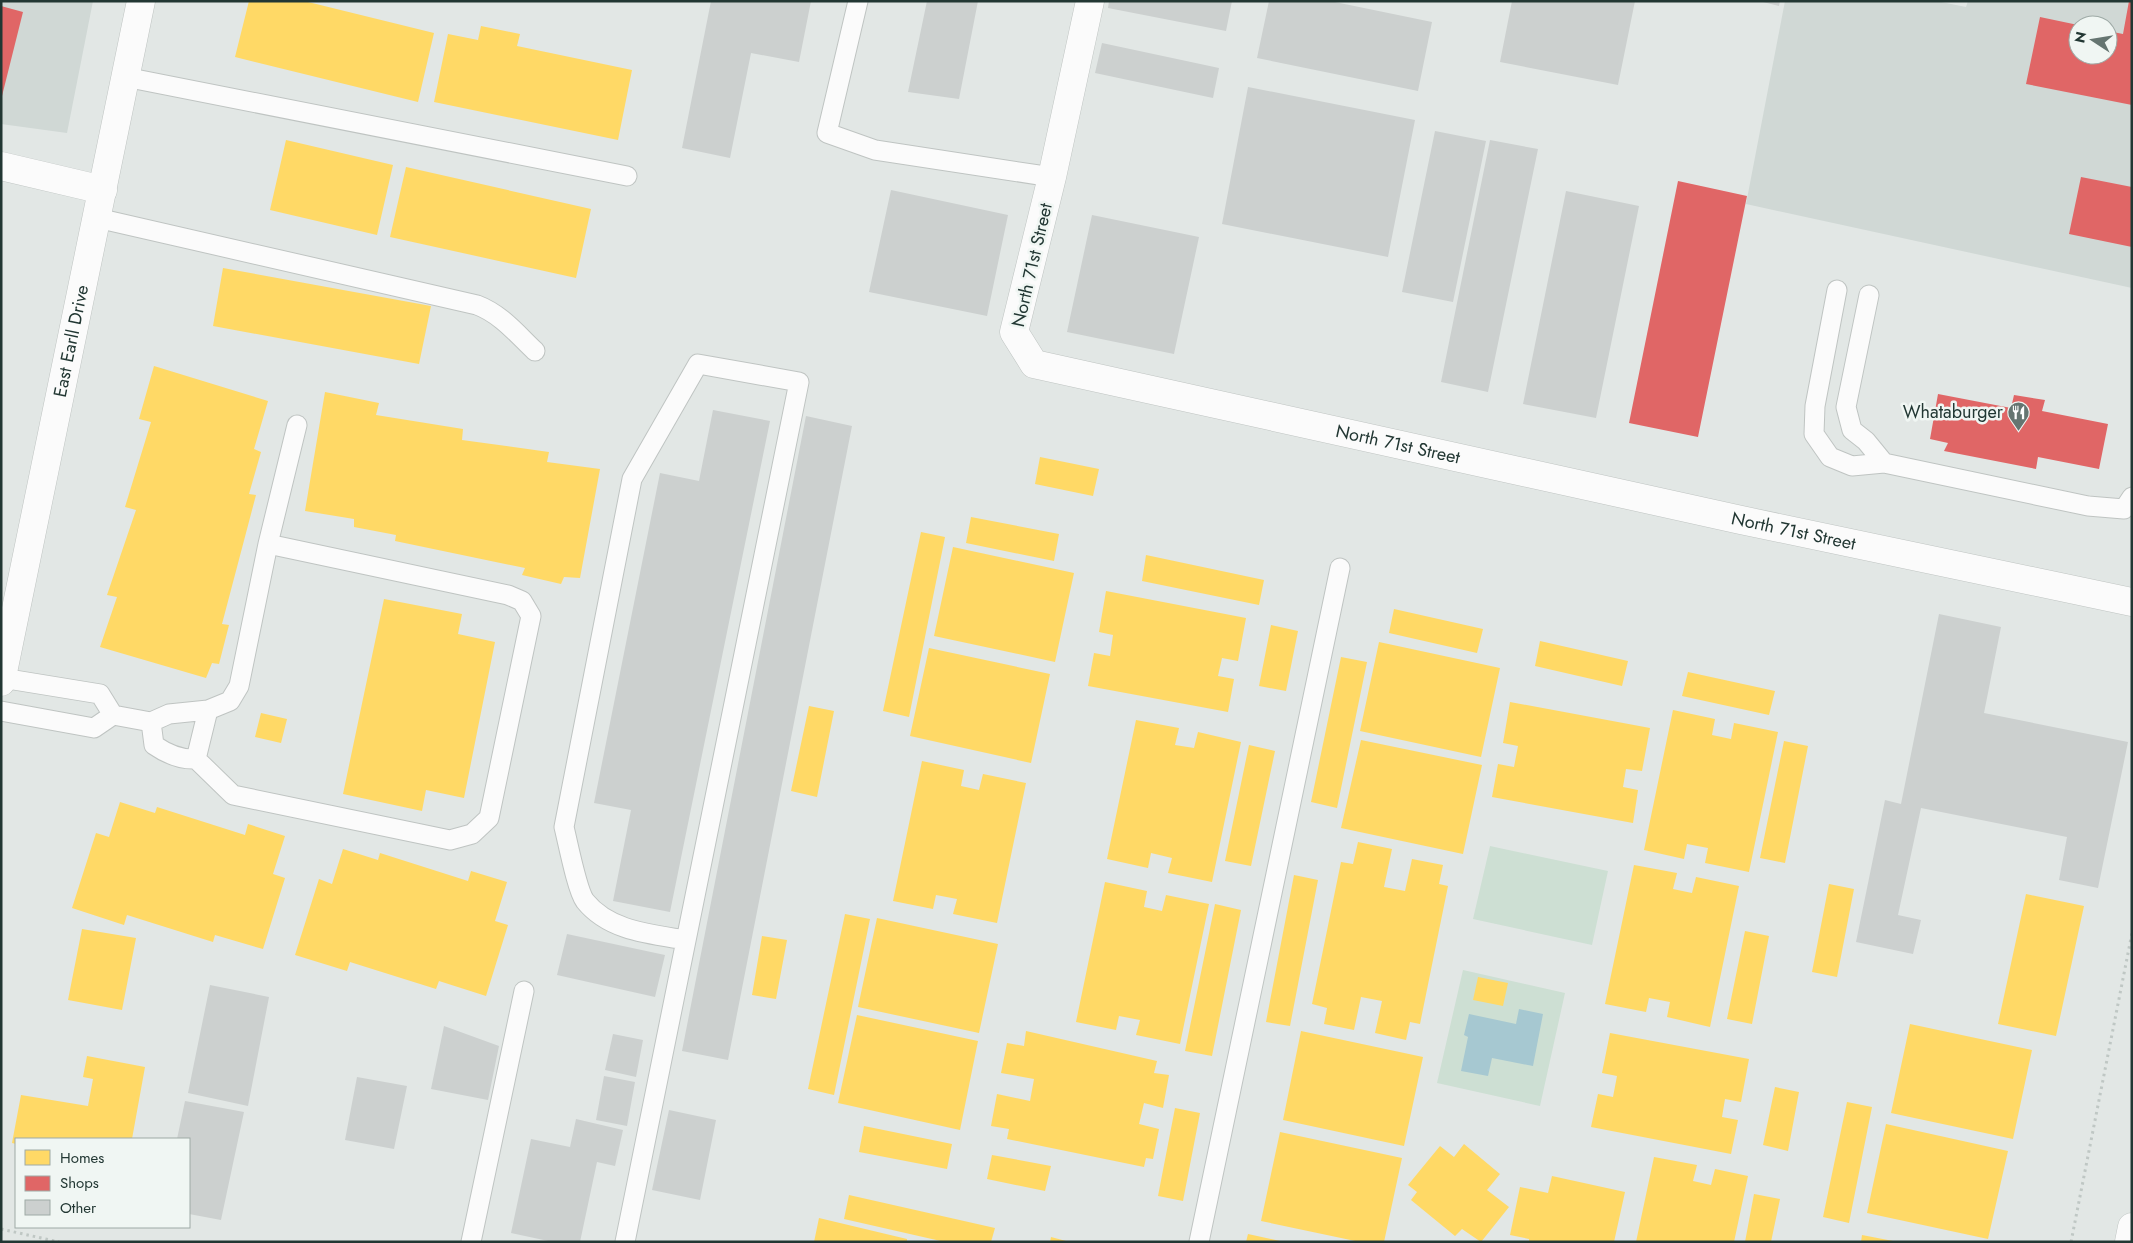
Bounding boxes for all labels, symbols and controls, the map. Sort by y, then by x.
north arrow [2068,15,2118,65]
text: N [2069,30,2091,45]
street label: North 71st Street [1005,200,1059,330]
street label: East Earll Drive [47,283,95,400]
place label: Whataburger [1903,399,2004,425]
restaurant icon: Whataburger [2007,400,2031,431]
street label: North 71st Street [1333,418,1463,471]
street label: North 71st Street [1729,505,1859,557]
legend [15,1138,190,1228]
text: Homes [60,1147,104,1169]
text: Shops [60,1172,99,1194]
text: Other [60,1197,97,1219]

